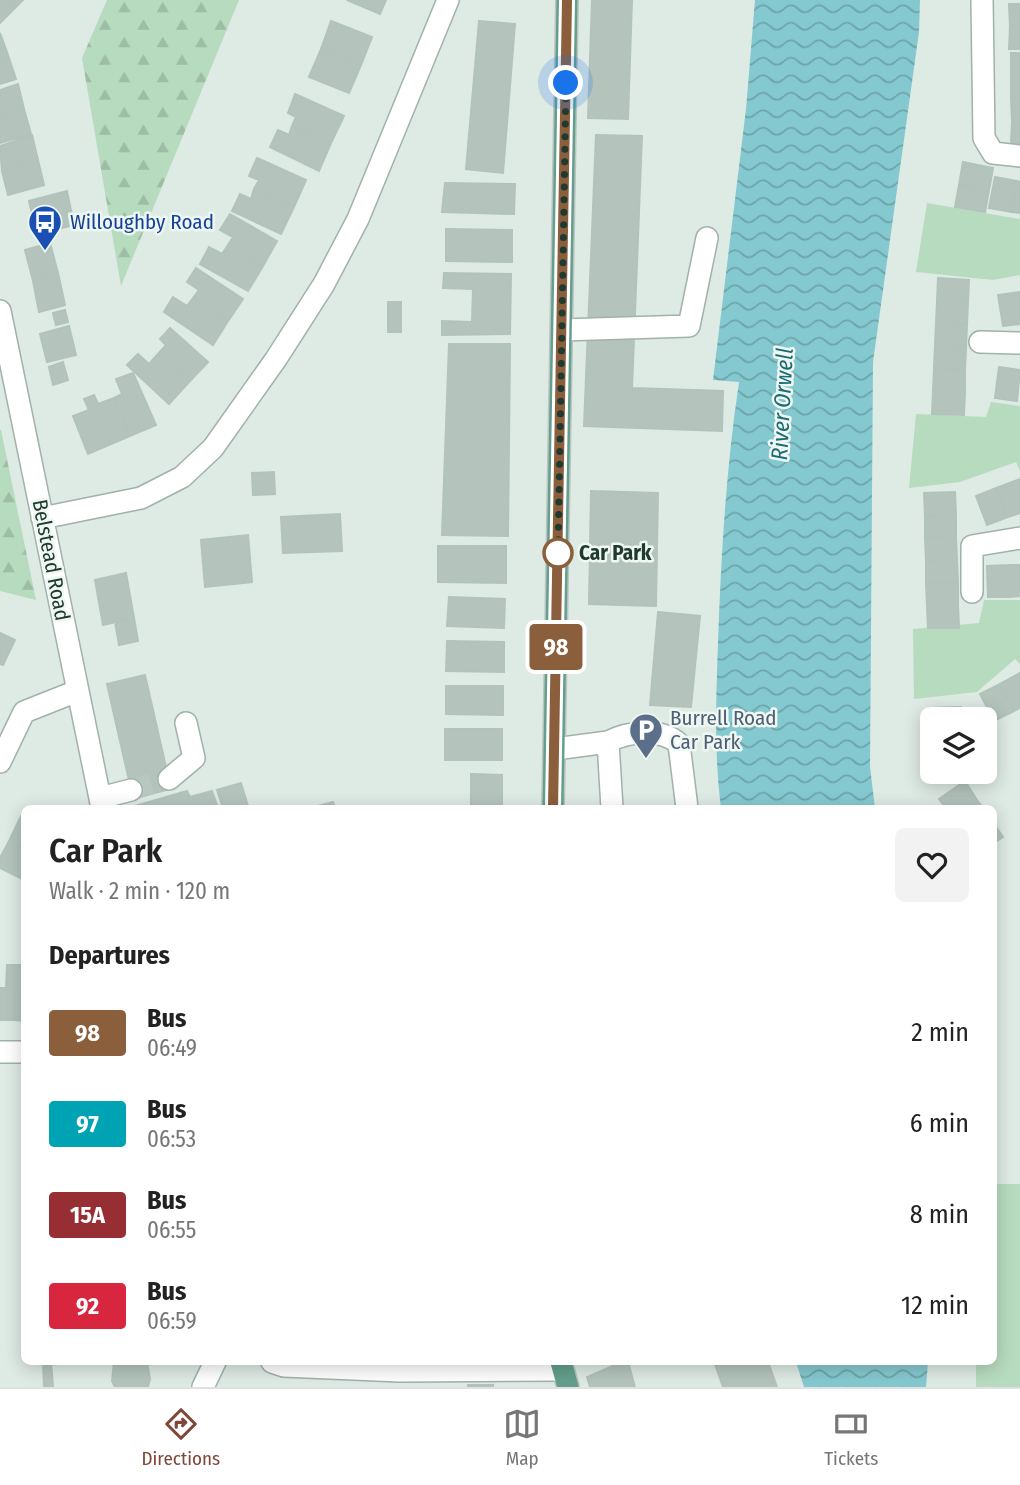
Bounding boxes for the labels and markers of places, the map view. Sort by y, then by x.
bus stop icon: Willoughby Road [26,203,64,252]
place label: Willoughby Road [70,209,214,235]
marker: Car Park [543,538,573,568]
place label: Car Park [579,540,652,566]
place label: Burrell Road Car Park [670,705,776,755]
parking icon: Burrell Road Car Park [627,711,665,760]

